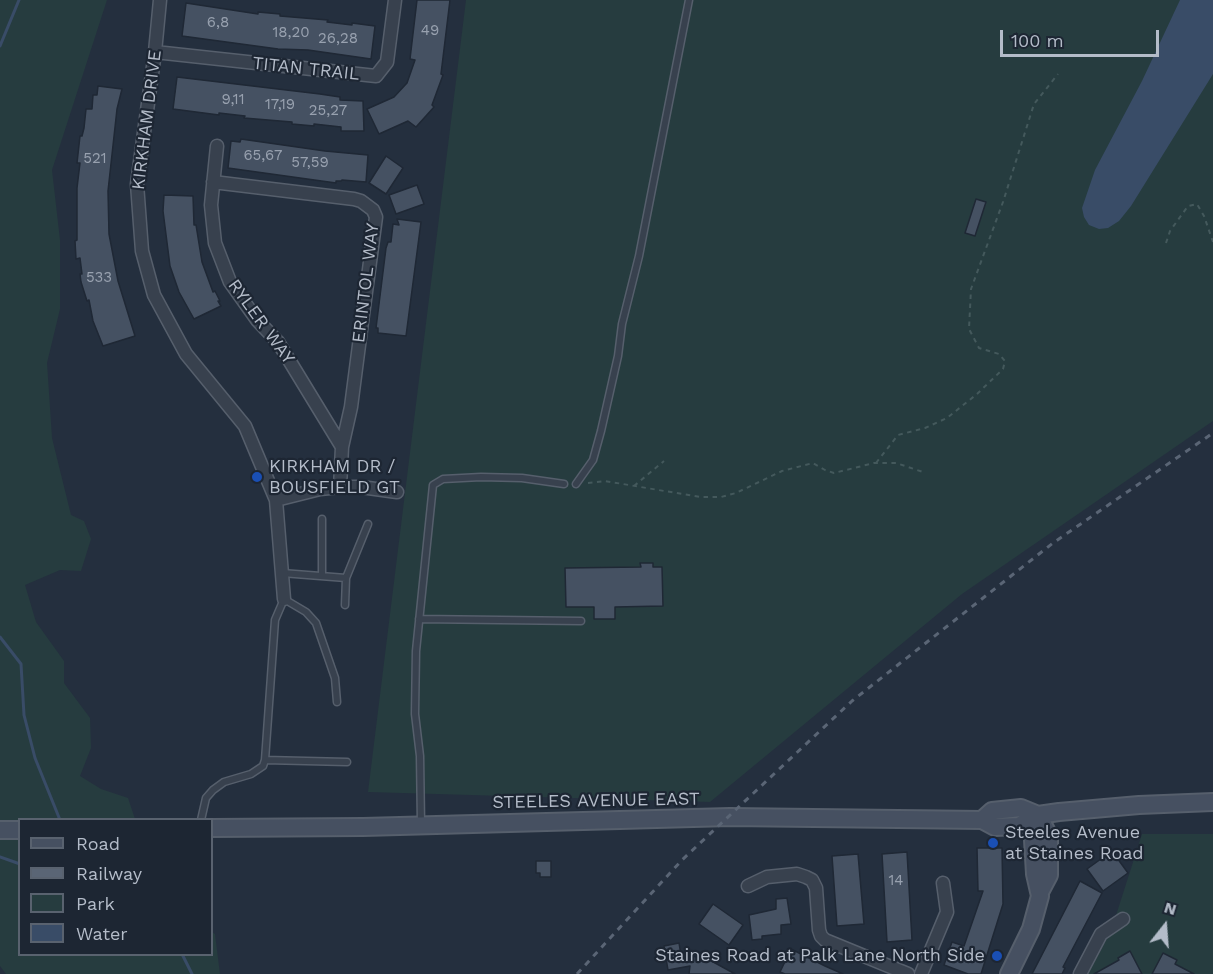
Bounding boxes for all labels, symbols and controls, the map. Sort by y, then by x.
house number: 6,8 [207,14,229,32]
scale bar [1003,18,1162,56]
house number: 49 [421,22,439,40]
house number: 18,20 [272,24,310,42]
house number: 26,28 [318,30,358,48]
text: 100 m [1011,30,1064,51]
street label: KIRKHAM DRIVE [128,49,166,191]
street label: TITAN TRAIL [251,53,361,85]
house number: 9,11 [222,91,244,109]
house number: 17,19 [265,96,295,114]
house number: 25,27 [309,102,347,120]
house number: 65,67 [244,147,282,165]
house number: 521 [83,150,107,168]
house number: 57,59 [291,154,329,172]
street label: ERINTOL WAY [348,222,384,344]
house number: 533 [86,269,112,287]
street label: RYLER WAY [223,275,299,369]
place label: KIRKHAM DR / BOUSFIELD GT [269,456,400,498]
marker: KIRKHAM DR / BOUSFIELD GT [250,470,264,484]
street label: STEELES AVENUE EAST [492,788,700,814]
legend [18,818,213,956]
place label: Steeles Avenue at Staines Road [1005,822,1144,864]
text: Road [76,833,120,854]
marker: Steeles Avenue at Staines Road [986,836,1000,850]
text: Railway [76,863,142,884]
house number: 14 [888,872,904,890]
text: Park [76,893,115,914]
north arrow [1135,896,1195,956]
text: N [1162,897,1179,919]
text: Water [76,923,128,944]
place label: Staines Road at Palk Lane North Side [655,945,985,967]
marker: Staines Road at Palk Lane North Side [990,949,1004,963]

